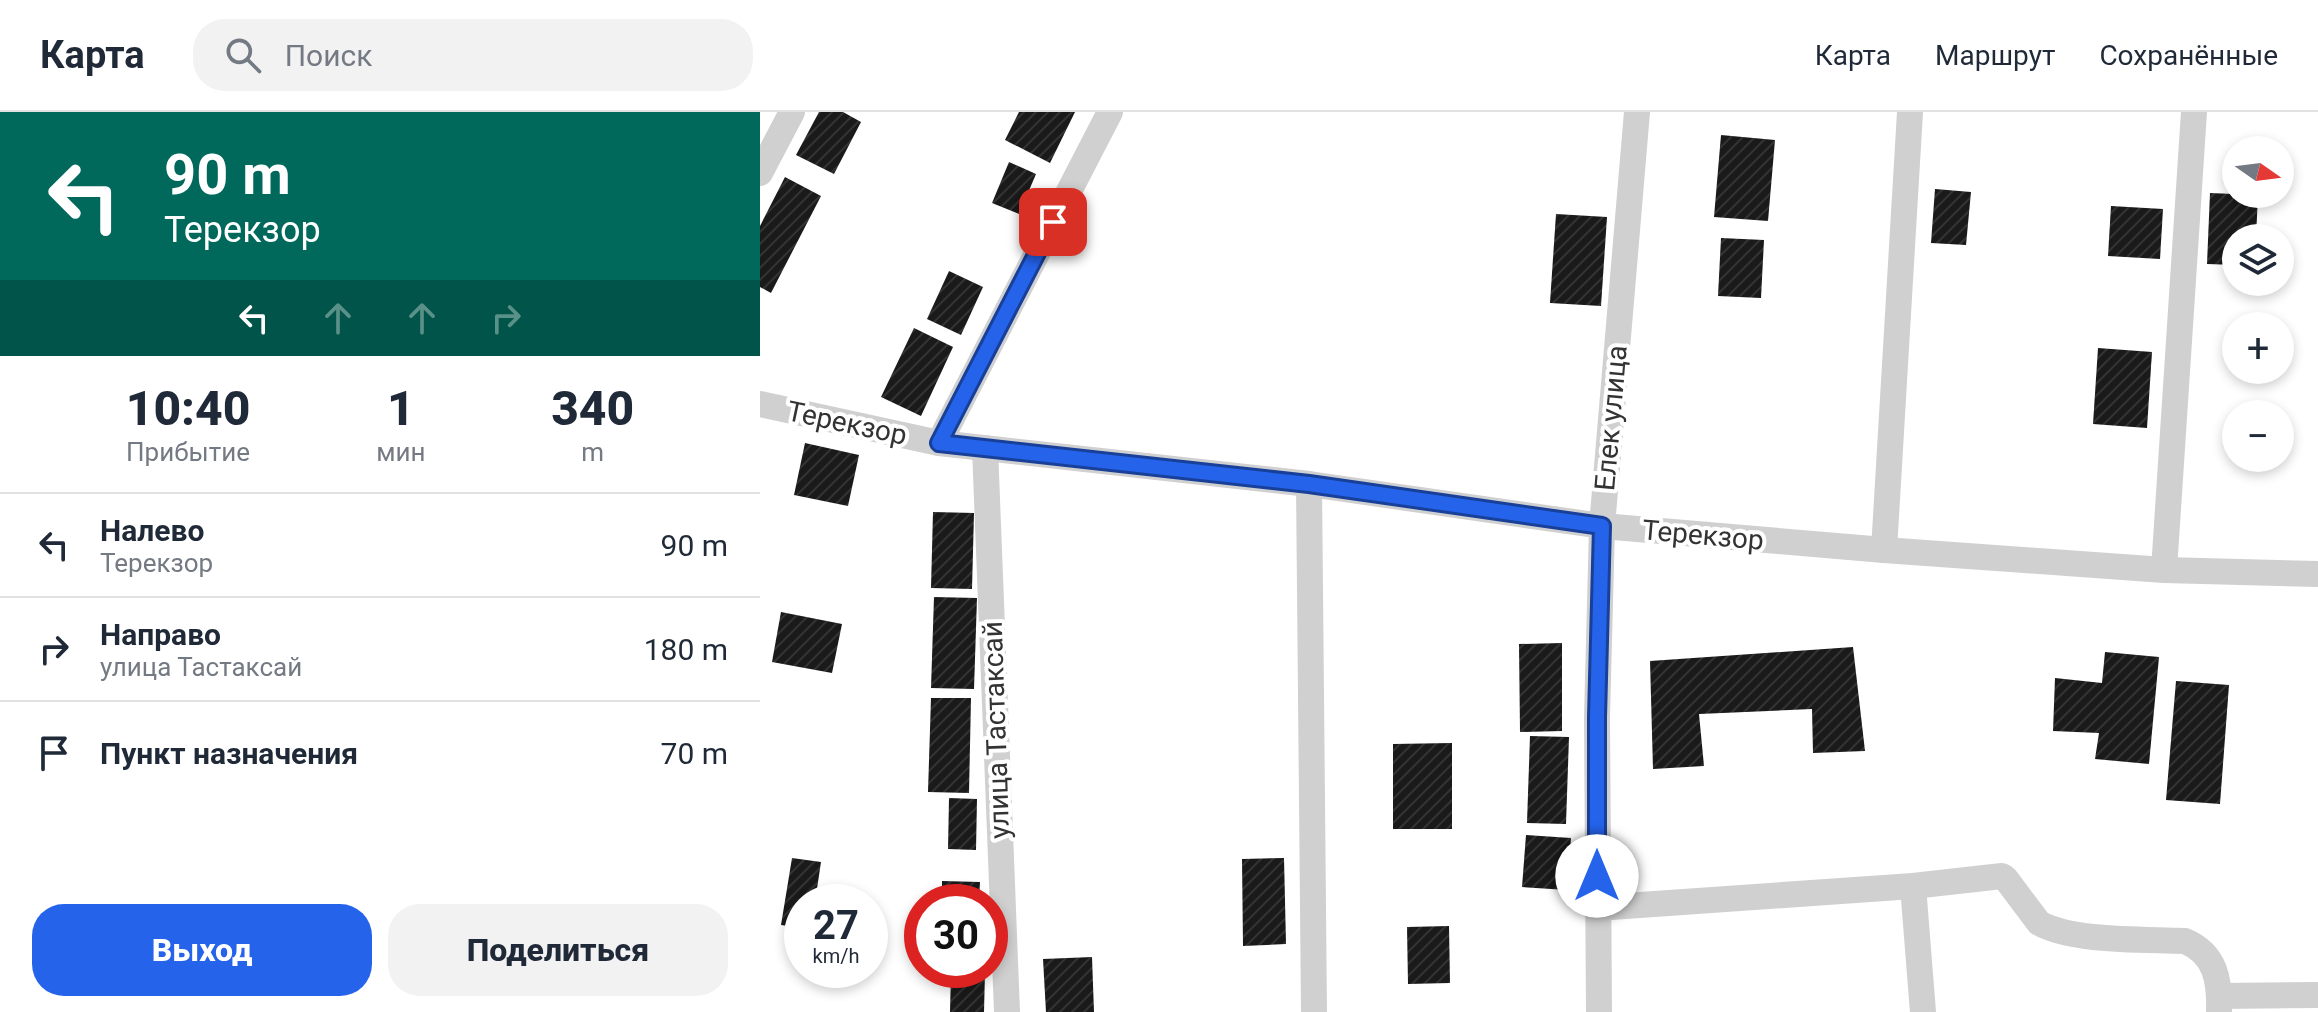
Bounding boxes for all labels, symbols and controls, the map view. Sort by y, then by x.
search box [193,19,753,91]
text: Карта [40,33,145,77]
icon: search [221,33,265,77]
text: Поиск [285,38,372,73]
text: Карта [1815,39,1891,72]
text: Маршрут [1935,39,2055,72]
text: Сохранённые [2099,39,2278,72]
north arrow [2222,136,2294,208]
map controls [2222,136,2294,472]
text: 90 m [164,142,291,208]
icon: left [32,144,136,248]
pin [1019,188,1087,256]
icon: arrive [1031,200,1075,244]
text: Терекзор [164,209,321,251]
button: layers [2222,224,2294,296]
icon: left [232,296,276,340]
icon: ahead [316,296,360,340]
icon: ahead [400,296,444,340]
icon: right [484,296,528,340]
button: + [2222,312,2294,384]
street label: Елек улица [1588,344,1634,492]
text: 10:40 [126,380,250,437]
text: 1 [387,380,415,437]
text: 340 [551,380,634,437]
street label: Терекзор [784,394,910,452]
button: − [2222,400,2294,472]
text: Прибытие [126,437,250,467]
text: мин [376,437,425,467]
text: m [581,437,604,467]
text: Налево [100,513,204,548]
street label: Терекзор [1641,513,1765,557]
icon: left [32,523,76,567]
text: 90 m [661,528,728,563]
text: Терекзор [100,548,213,578]
text: Направо [100,617,221,652]
street label: улица Тастаксай [976,621,1016,839]
icon: right [32,627,76,671]
text: 180 m [644,632,728,667]
text: улица Тастаксай [100,652,302,682]
icon: arrive [32,731,76,775]
text: Пункт назначения [100,736,358,771]
text: 70 m [661,736,728,771]
position arrow [1555,834,1639,918]
speed limit sign: 30 [904,884,1008,988]
text: 27 [813,902,859,949]
button: Выход [32,904,372,996]
button: Поделиться [388,904,728,996]
text: km/h [813,944,859,968]

